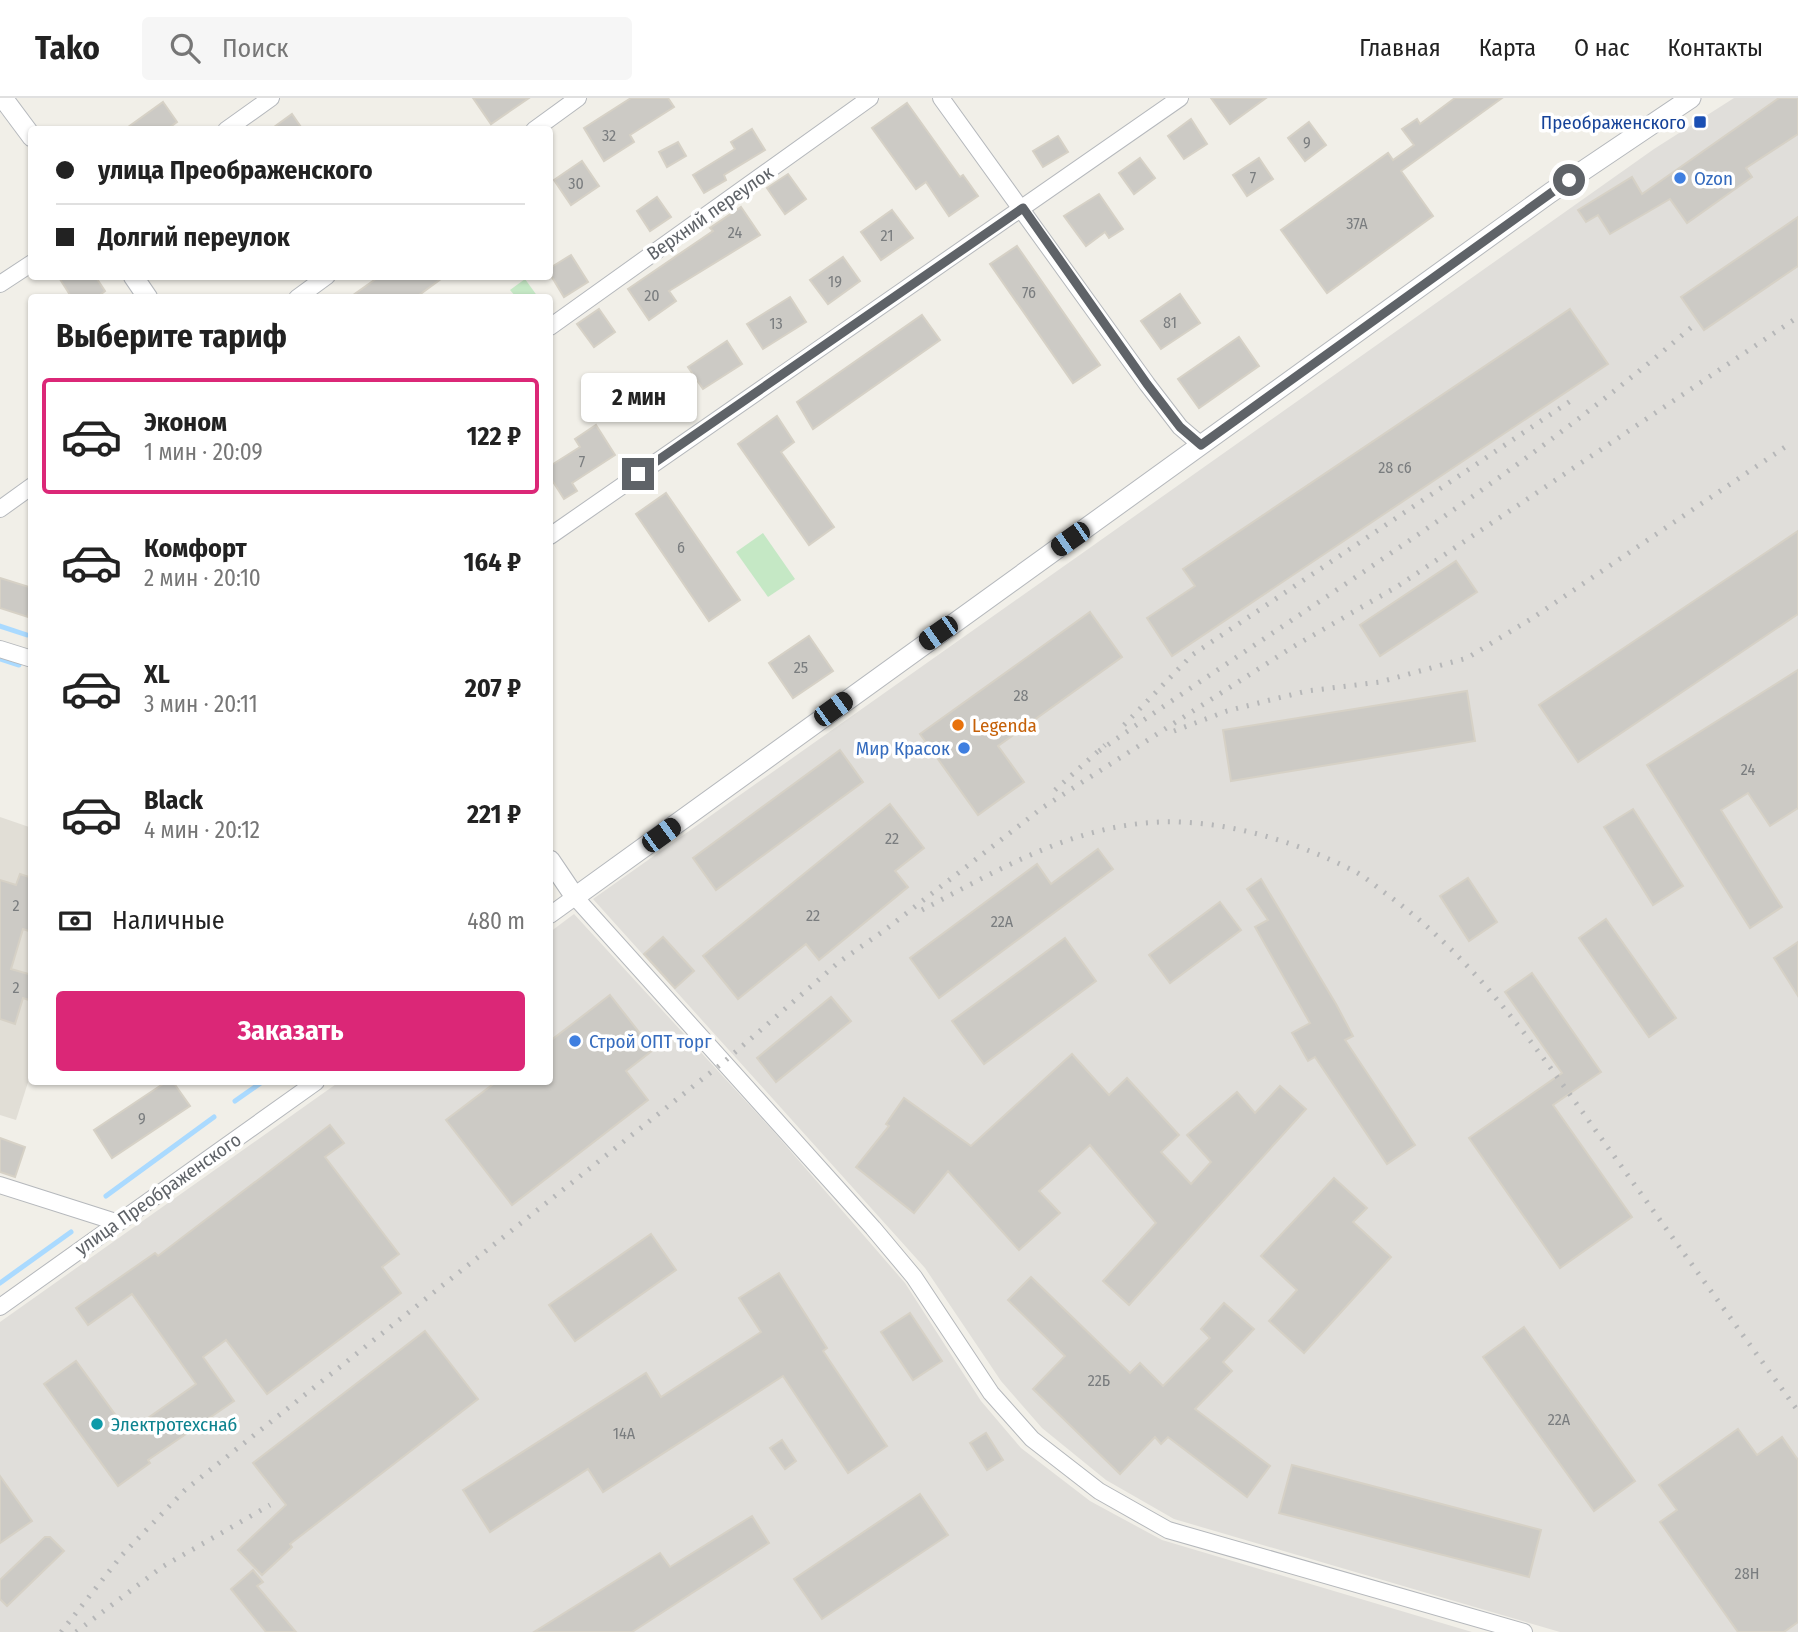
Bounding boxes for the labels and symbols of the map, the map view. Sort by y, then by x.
place label: Преображенского [1541,111,1686,134]
marker: Преображенского [1692,114,1708,130]
house number: 32 [602,126,616,145]
house number: 9 [1303,133,1311,152]
street label: Верхний переулок [642,161,778,265]
route start [1553,164,1585,196]
place label: Ozon [1694,167,1733,190]
house number: 7 [1250,168,1257,187]
marker: Ozon [1672,170,1688,186]
house number: 30 [568,174,584,193]
house number: 37А [1346,214,1368,233]
house number: 24 [728,223,742,242]
house number: 21 [881,226,893,245]
house number: 19 [828,272,842,291]
house number: 76 [1022,283,1036,302]
house number: 20 [644,286,660,305]
house number: 81 [1163,313,1177,332]
house number: 13 [769,314,783,333]
callout: 2 мин [580,372,696,422]
house number: 7 [579,452,586,471]
route end [622,458,654,490]
house number: 28 с6 [1378,458,1412,477]
car [1047,518,1094,560]
house number: 6 [677,538,685,557]
car [915,612,962,654]
house number: 25 [794,658,808,677]
house number: 28 [1013,686,1029,705]
car [810,688,857,730]
place label: Legenda [972,714,1037,737]
marker: Legenda [950,717,966,733]
place label: Мир Красок [856,737,950,760]
marker: Мир Красок [956,740,972,756]
house number: 24 [1741,760,1755,779]
car [638,814,685,856]
house number: 22 [885,829,899,848]
house number: 2 [12,896,20,915]
house number: 22 [806,906,820,925]
house number: 22А [991,912,1014,931]
house number: 2 [12,978,20,997]
place label: Строй ОПТ торг [589,1030,712,1053]
marker: Строй ОПТ торг [567,1033,583,1049]
house number: 9 [138,1109,146,1128]
street label: улица Преображенского [71,1128,245,1260]
house number: 22Б [1088,1371,1110,1390]
house number: 22А [1548,1410,1571,1429]
place label: Электротехснаб [111,1413,237,1436]
marker: Электротехснаб [89,1416,105,1432]
house number: 14А [613,1424,636,1443]
house number: 28Н [1735,1564,1759,1583]

